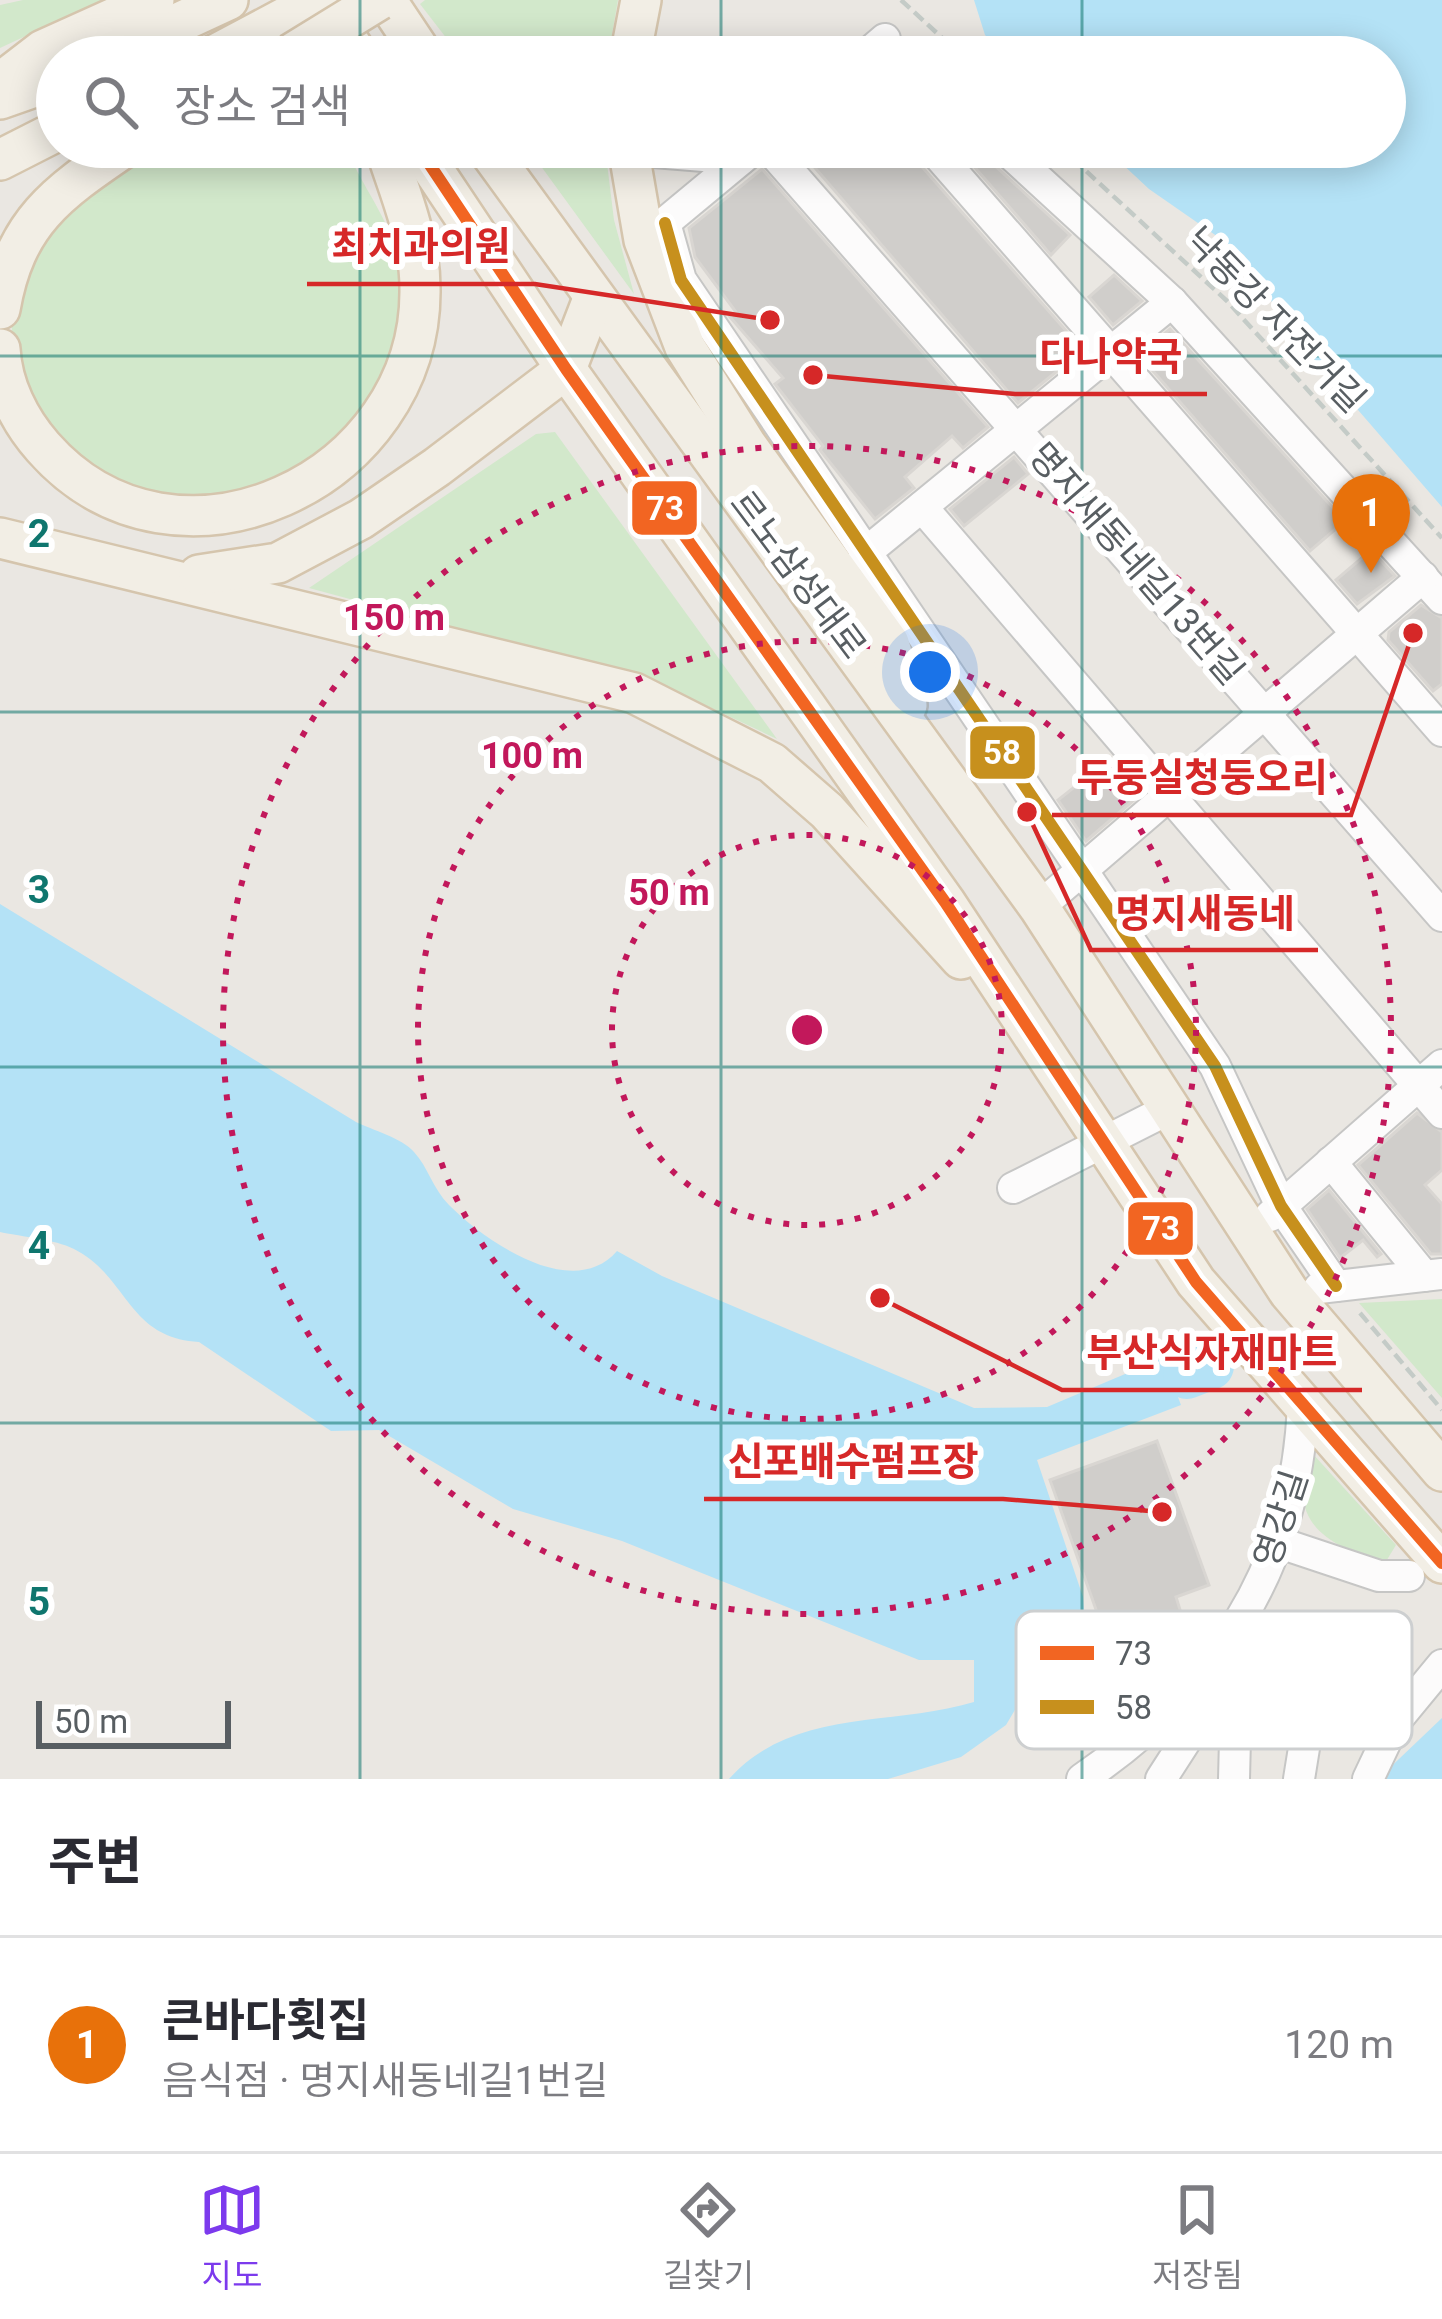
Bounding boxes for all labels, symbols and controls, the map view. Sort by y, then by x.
search box [36,36,1406,168]
icon: search [78,69,144,135]
text: 장소 검색 [174,80,351,133]
callout: 최치과의원 [307,209,535,284]
street label: 낙동강 자전거길 [1176,219,1374,421]
text: 최치과의원 [331,224,511,270]
callout: 다나약국 [1015,319,1207,394]
text: 다나약국 [1039,334,1183,380]
street label: 명지새동네길13번길 [1020,435,1252,693]
pin: 1 [1332,474,1410,573]
line badge: 73 [630,479,699,537]
street label: 르노삼성대로 [721,483,875,667]
text: 73 [646,489,684,528]
text: 2 [28,511,50,557]
text: 150 m [343,597,445,639]
your location [900,642,960,702]
line badge: 58 [968,724,1037,781]
text: 58 [983,733,1021,772]
text: 100 m [481,735,583,777]
callout: 두둥실청둥오리 [1052,740,1351,815]
text: 두둥실청둥오리 [1076,755,1328,801]
text: 3 [28,867,50,913]
text: 50 m [628,872,710,914]
callout: 명지새동네 [1091,875,1318,950]
text: 명지새동네 [1115,891,1295,937]
centre of rings [786,1009,828,1051]
line badge: 73 [1126,1200,1195,1257]
text: 73 [1142,1209,1180,1248]
text: 4 [28,1223,50,1269]
callout: 부산식자재마트 [1062,1315,1362,1390]
text: 부산식자재마트 [1086,1330,1338,1376]
callout: 신포배수펌프장 [704,1424,1003,1499]
text: 신포배수펌프장 [727,1439,979,1485]
street label: 영강길 [1246,1465,1316,1573]
text: 5 [28,1579,50,1625]
legend [1016,1611,1412,1749]
text: 73 [1115,1634,1152,1673]
text: 58 [1115,1688,1152,1727]
scale bar [36,1695,231,1748]
text: 50 m [54,1702,128,1741]
text: 주변 [48,1832,142,1891]
text: 큰바다횟집 [162,1994,369,2047]
text: 1 [76,2022,98,2068]
text: 120 m [1284,2022,1394,2068]
text: 음식점 · 명지새동네길1번길 [162,2058,608,2104]
tab: 지도 [199,2177,265,2297]
tab: 길찾기 [663,2177,754,2297]
tab: 저장됨 [1152,2177,1243,2297]

